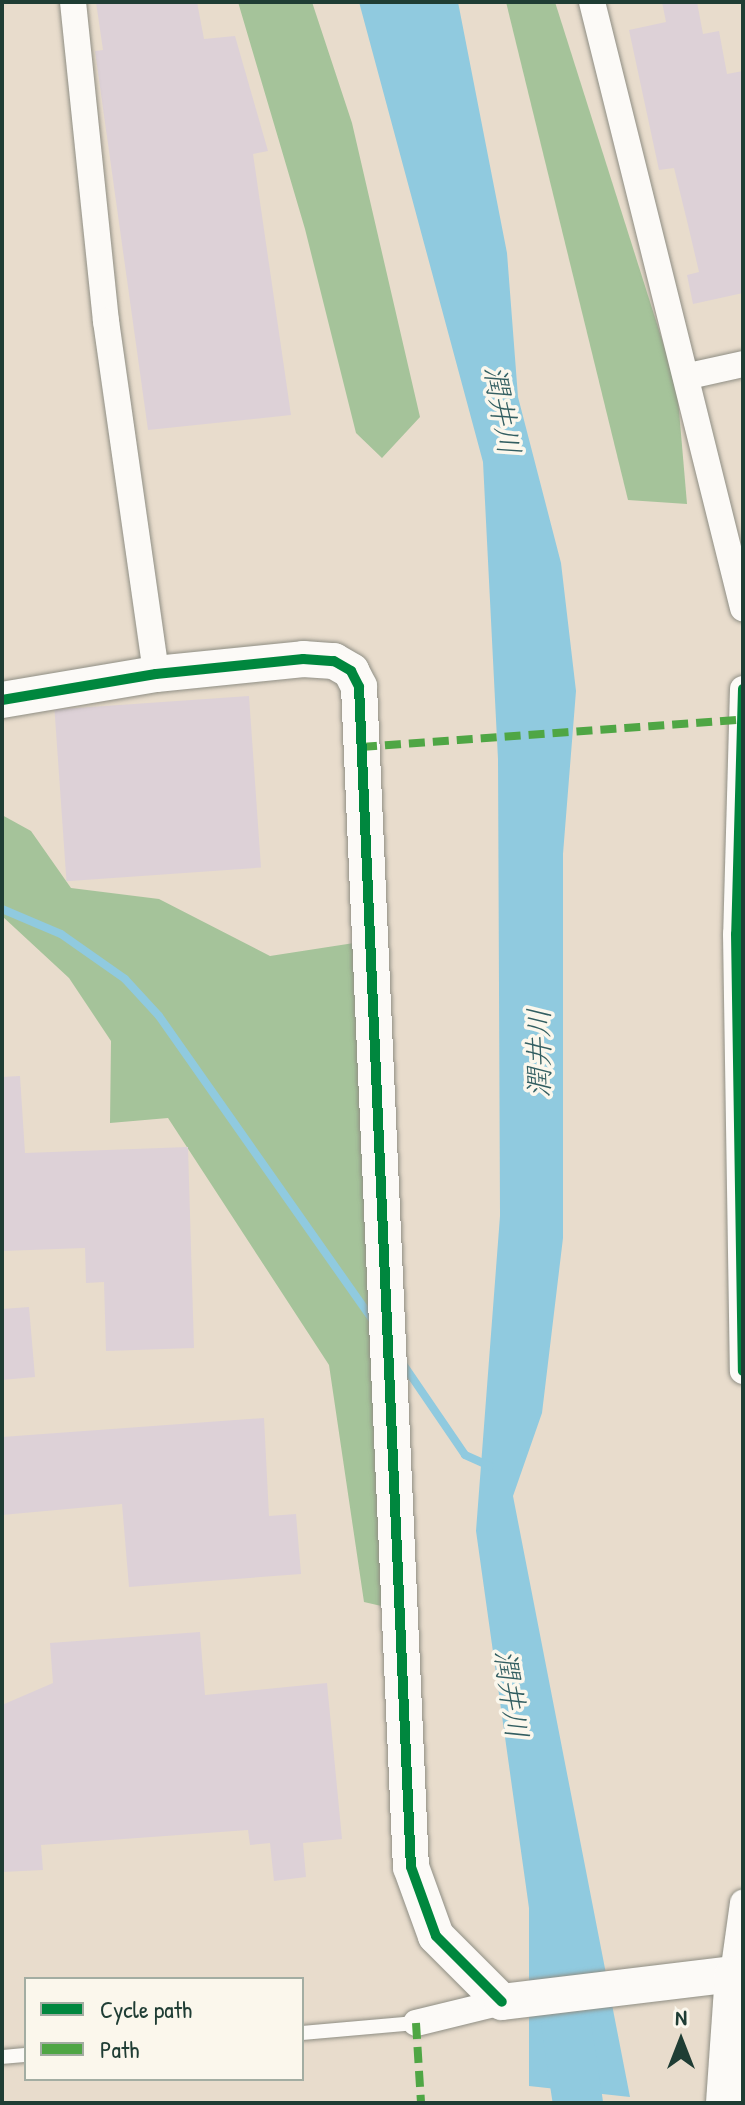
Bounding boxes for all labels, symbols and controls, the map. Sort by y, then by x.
water label: 潤井川 [477,363,529,457]
water label: 潤井川 [520,1008,556,1098]
water label: 潤井川 [488,1647,536,1741]
legend [24,1977,304,2081]
text: Cycle path [100,1993,192,2025]
north arrow [641,2001,721,2081]
text: N [675,2002,687,2032]
text: Path [100,2033,139,2065]

